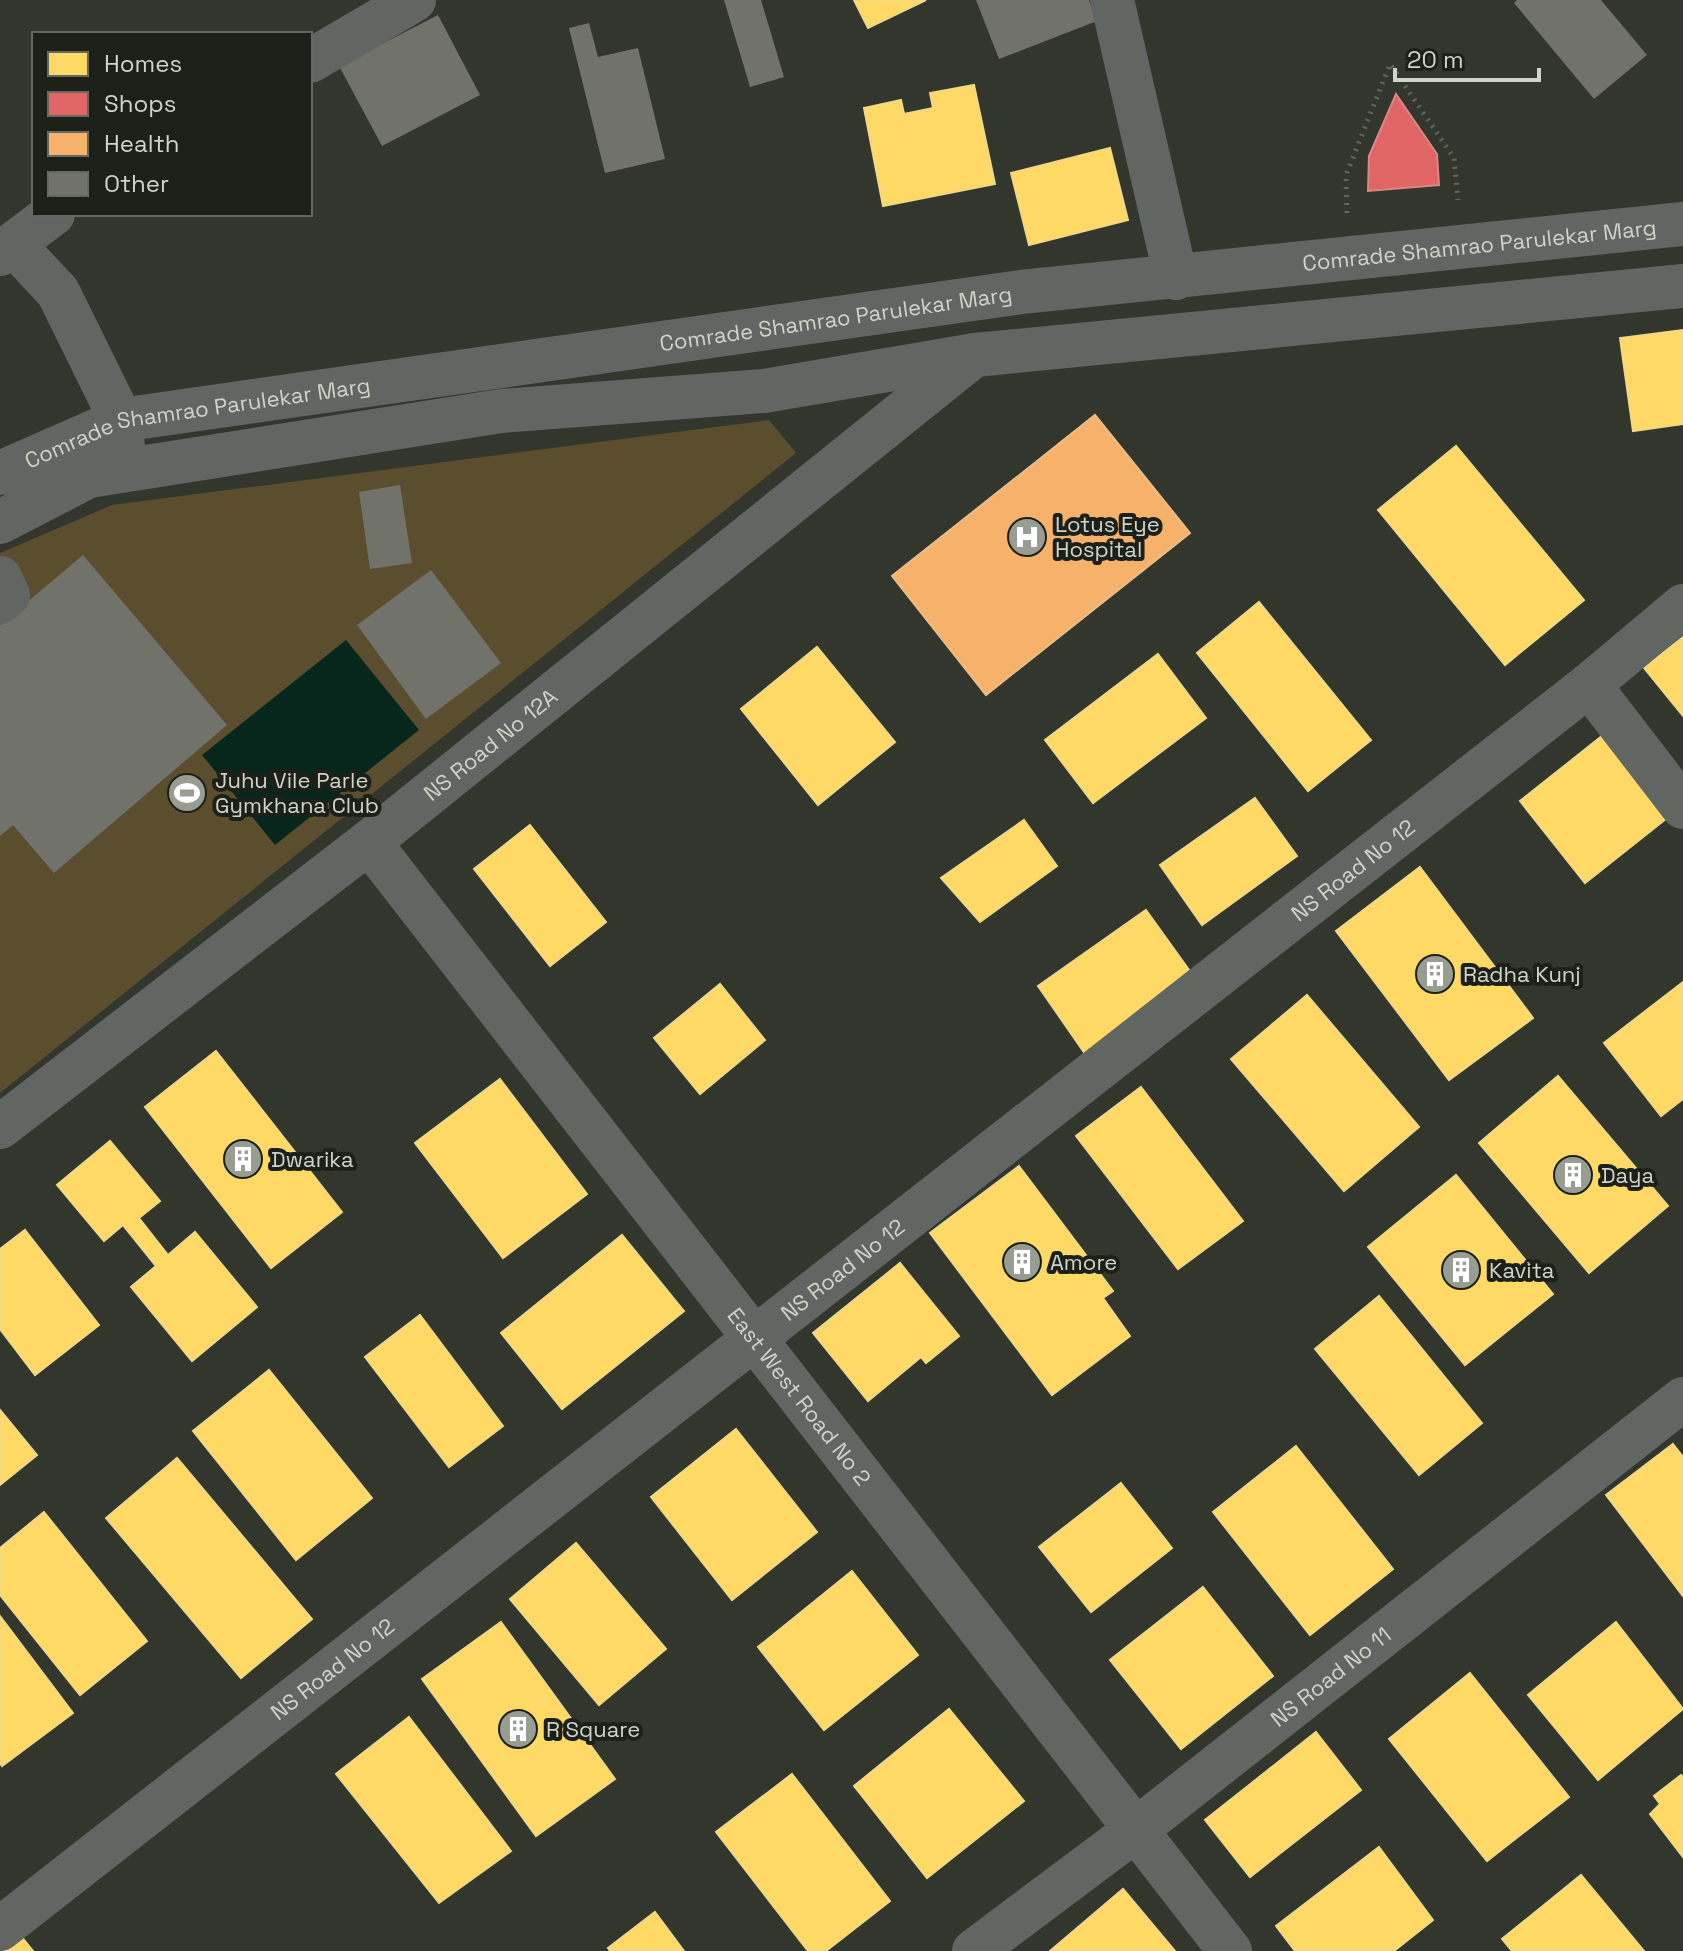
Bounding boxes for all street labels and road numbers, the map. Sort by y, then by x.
street label: Comrade Shamrao Parulekar Marg [1301,213,1658,277]
street label: Comrade Shamrao Parulekar Marg [658,279,1014,357]
street label: Comrade Shamrao Parulekar Marg [20,371,372,475]
street label: NS Road No 12A [418,682,563,807]
street label: NS Road No 12 [1285,813,1420,927]
street label: NS Road No 12 [775,1212,910,1327]
street label: East West Road No 2 [722,1302,877,1491]
street label: NS Road No 12 [265,1612,400,1726]
street label: NS Road No 11 [1265,1620,1396,1733]

